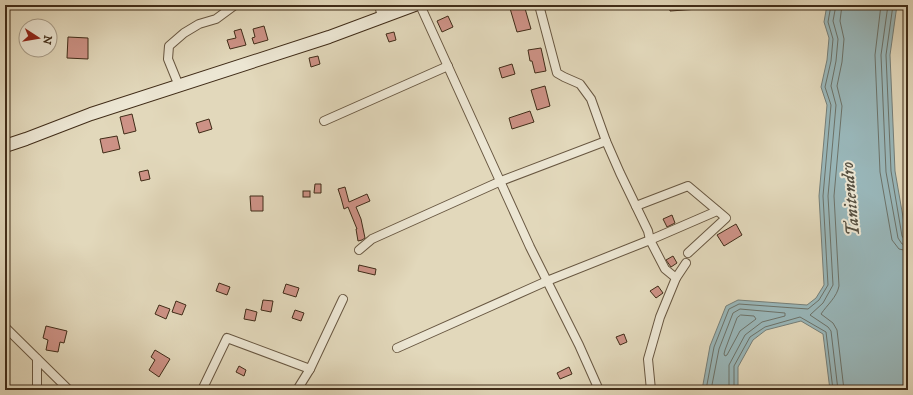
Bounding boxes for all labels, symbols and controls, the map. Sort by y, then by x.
north arrow [18,18,58,58]
text: N [39,34,55,46]
water label: Tanitendro [837,161,865,237]

